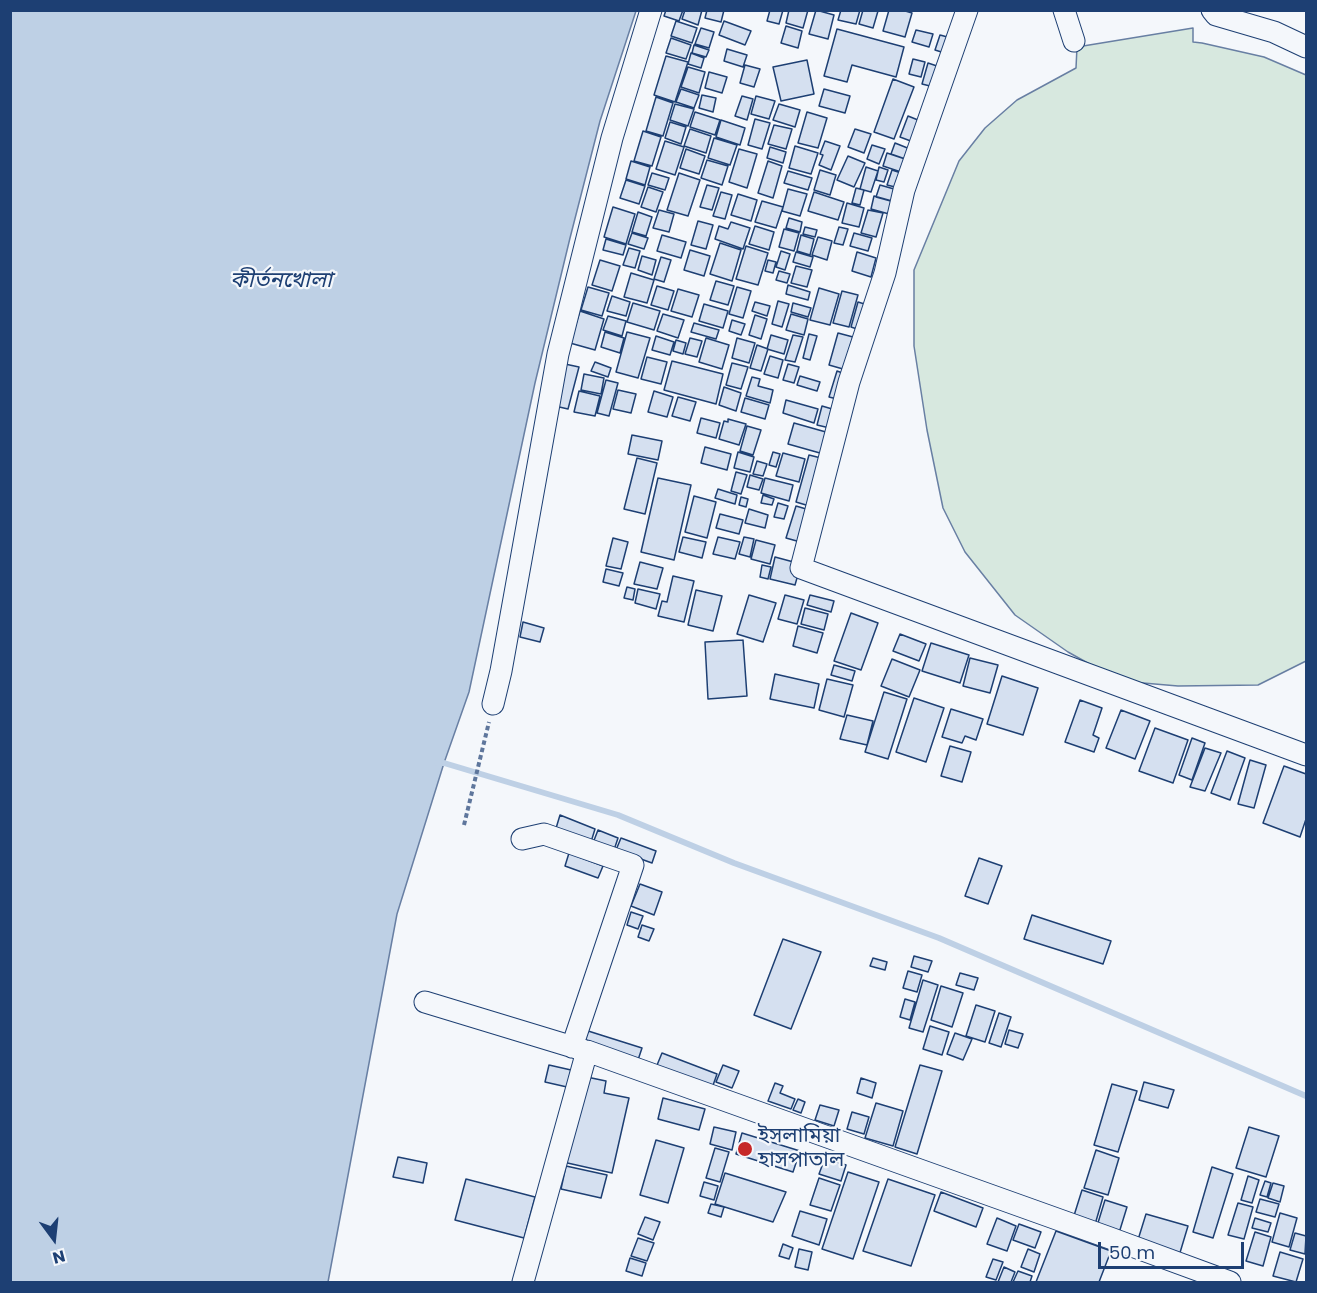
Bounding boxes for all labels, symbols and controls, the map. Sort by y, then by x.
water label: কীর্তনখোলা [230,268,332,294]
place label: ইসলামিয়া হাসপাতাল [758,1124,844,1174]
marker: ইসলামিয়া হাসপাতাল [736,1140,754,1158]
north arrow [24,1209,84,1269]
scale bar [1101,1230,1246,1268]
text: 50 m [1109,1240,1155,1265]
text: N [50,1244,68,1270]

